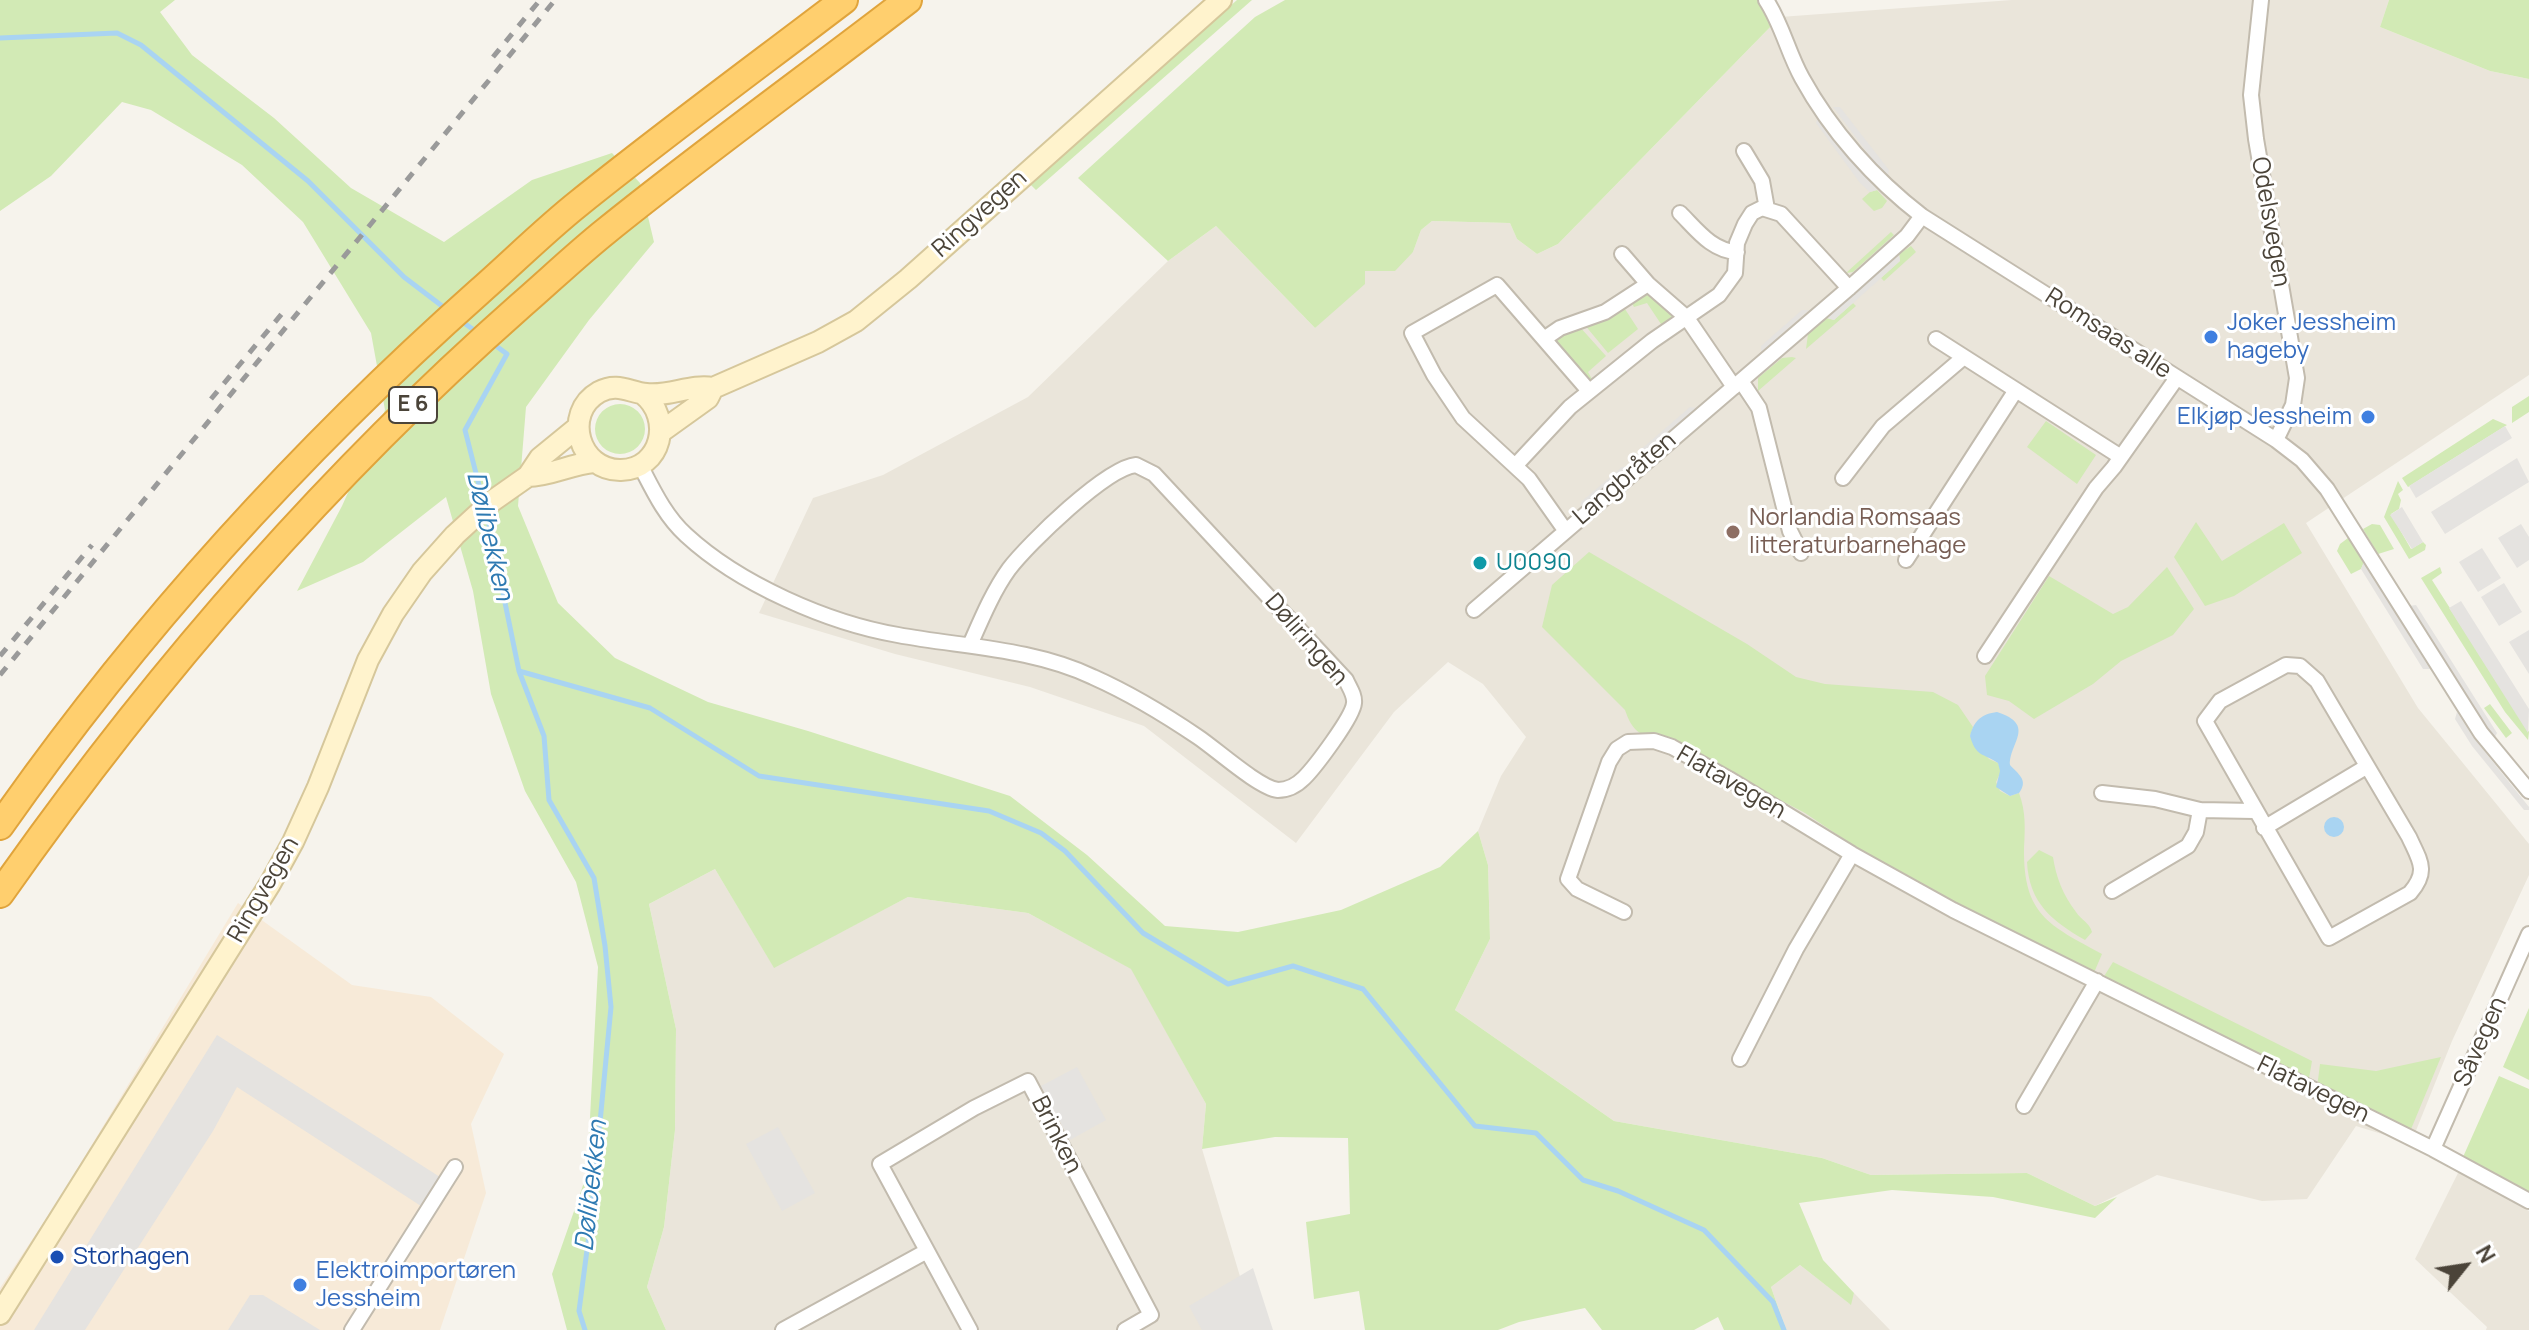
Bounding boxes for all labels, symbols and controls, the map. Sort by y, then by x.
street label: Odelsvegen [2244,155,2296,289]
street label: Ringvegen [927,164,1033,264]
street label: Romsaas alle [2039,282,2177,386]
place label: Joker Jessheim hageby [2227,309,2396,365]
marker: Joker Jessheim hageby [2202,328,2220,346]
road number: E 6 [389,387,437,423]
place label: Elkjøp Jessheim [2177,403,2352,431]
marker: Elkjøp Jessheim [2359,408,2377,426]
street label: Langbråten [1568,427,1682,531]
water label: Dølibekken [459,468,519,604]
place label: Norlandia Romsaas litteraturbarnehage [1749,504,1966,560]
marker: Norlandia Romsaas litteraturbarnehage [1724,523,1742,541]
place label: U0090 [1496,549,1572,577]
marker: U0090 [1471,554,1489,572]
street label: Døliringen [1258,588,1354,692]
street label: Flatavegen [1671,740,1791,826]
street label: Ringvegen [222,832,306,948]
street label: Såvegen [2448,993,2514,1091]
street label: Flatavegen [2252,1050,2374,1130]
street label: Brinken [1024,1092,1088,1178]
water label: Dølibekken [570,1119,614,1253]
north arrow [2425,1226,2505,1306]
text: N [2469,1240,2503,1268]
place label: Storhagen [73,1243,189,1271]
marker: Storhagen [48,1248,66,1266]
place label: Elektroimportøren Jessheim [316,1257,516,1313]
marker: Elektroimportøren Jessheim [291,1276,309,1294]

